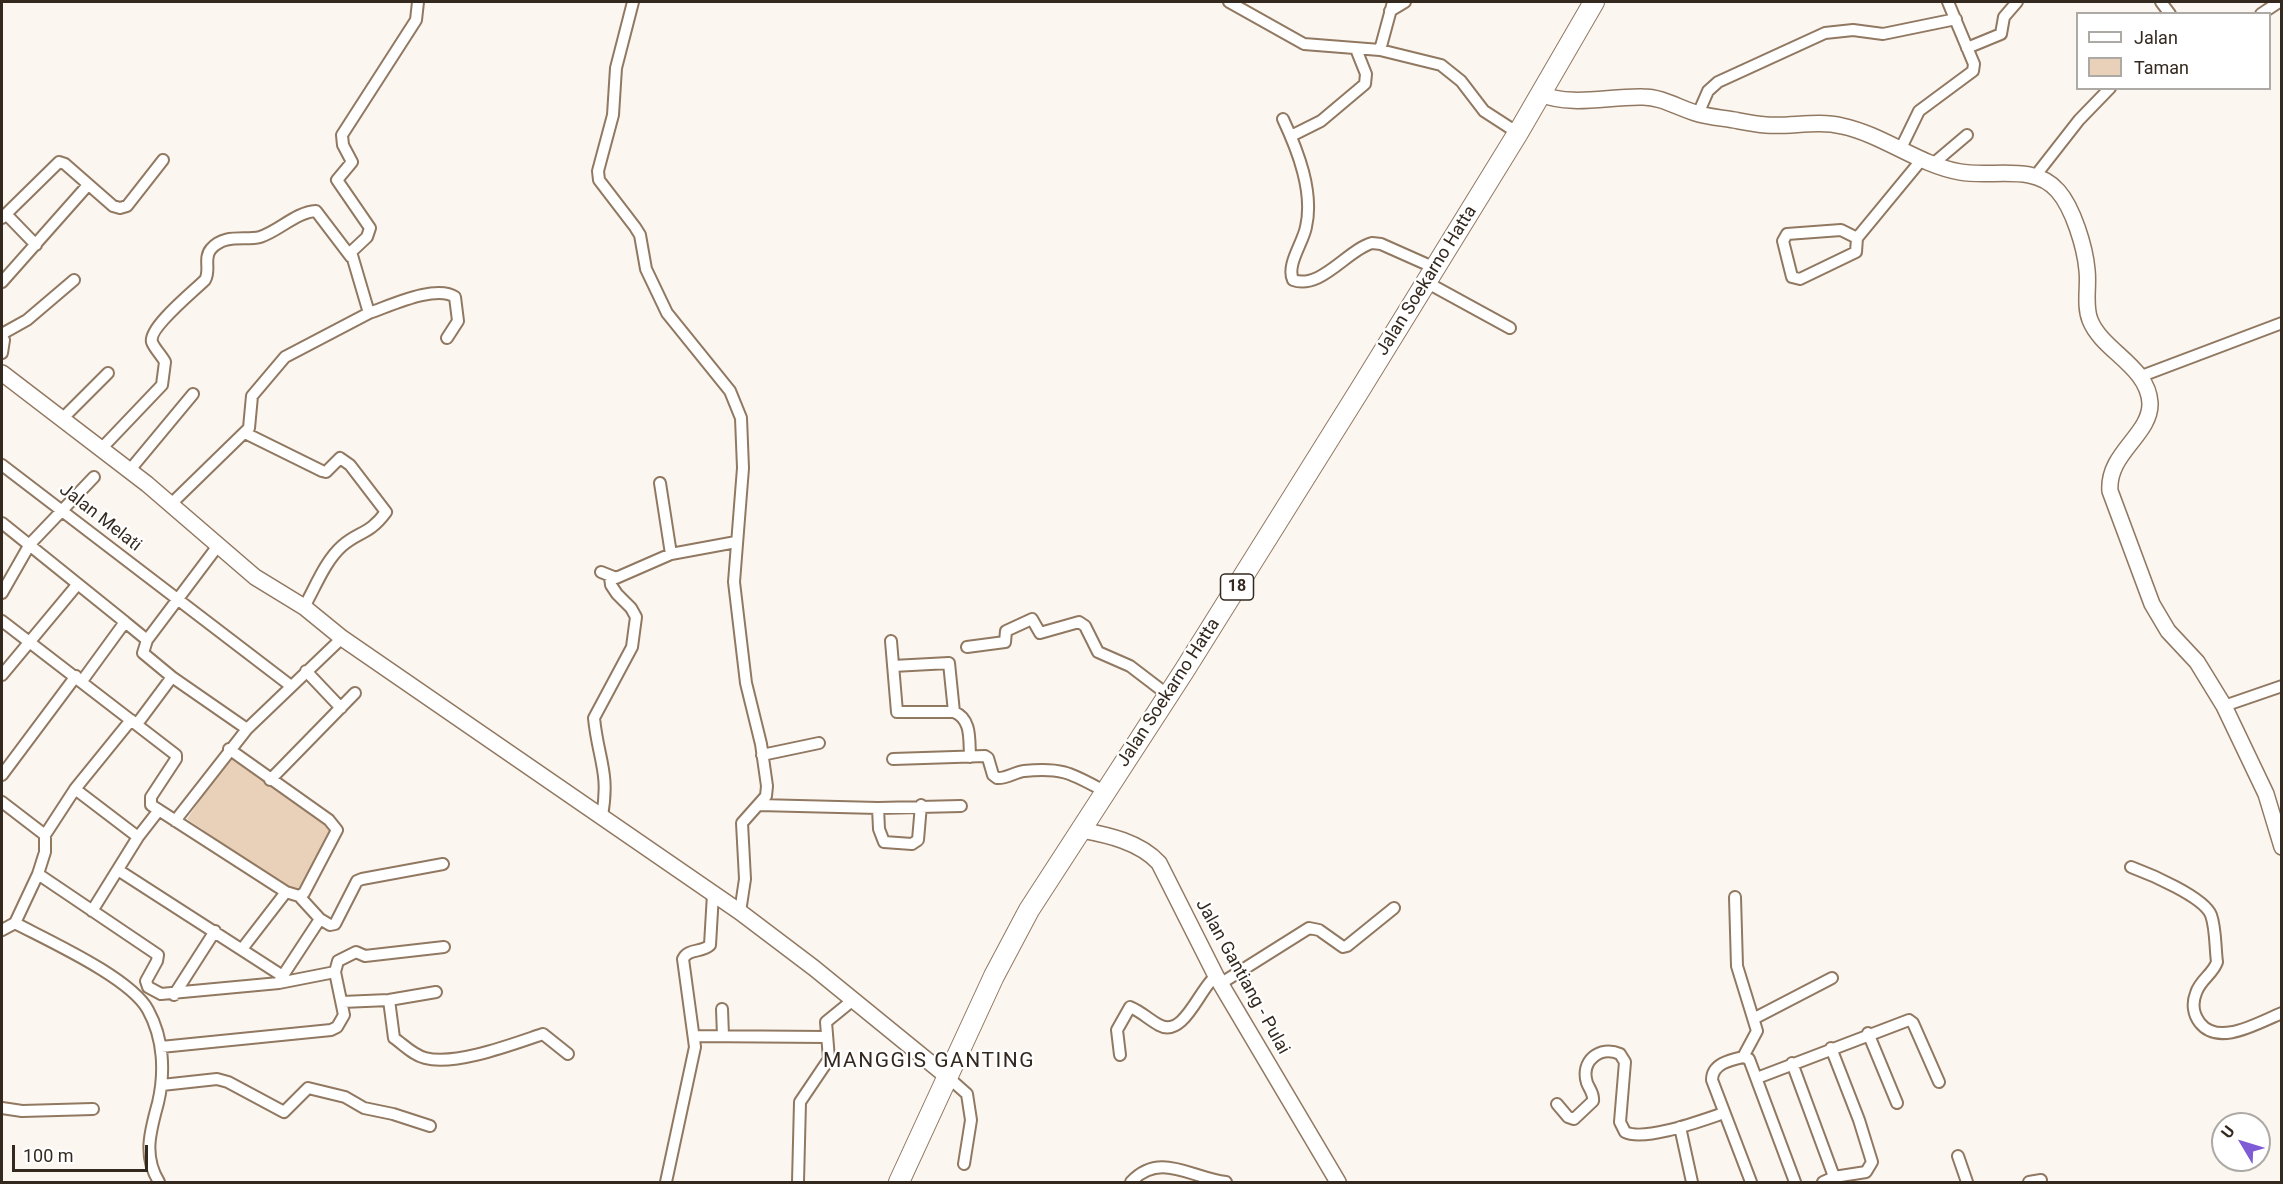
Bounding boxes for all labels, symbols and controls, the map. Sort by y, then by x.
legend [2076,12,2271,90]
text: Jalan [2134,27,2178,48]
text: Taman [2134,57,2189,78]
street label: Jalan Soekarno Hatta [1372,202,1482,360]
street label: Jalan Melati [55,479,145,557]
road number: 18 [1220,574,1254,600]
street label: Jalan Soekarno Hatta [1113,615,1225,771]
street label: Jalan Gantiang - Pulai [1190,896,1294,1058]
district label: MANGGIS GANTING [823,1049,1035,1075]
north arrow [2211,1112,2271,1172]
text: U [2217,1122,2239,1142]
scale bar [15,1133,152,1171]
text: 100 m [23,1145,74,1166]

